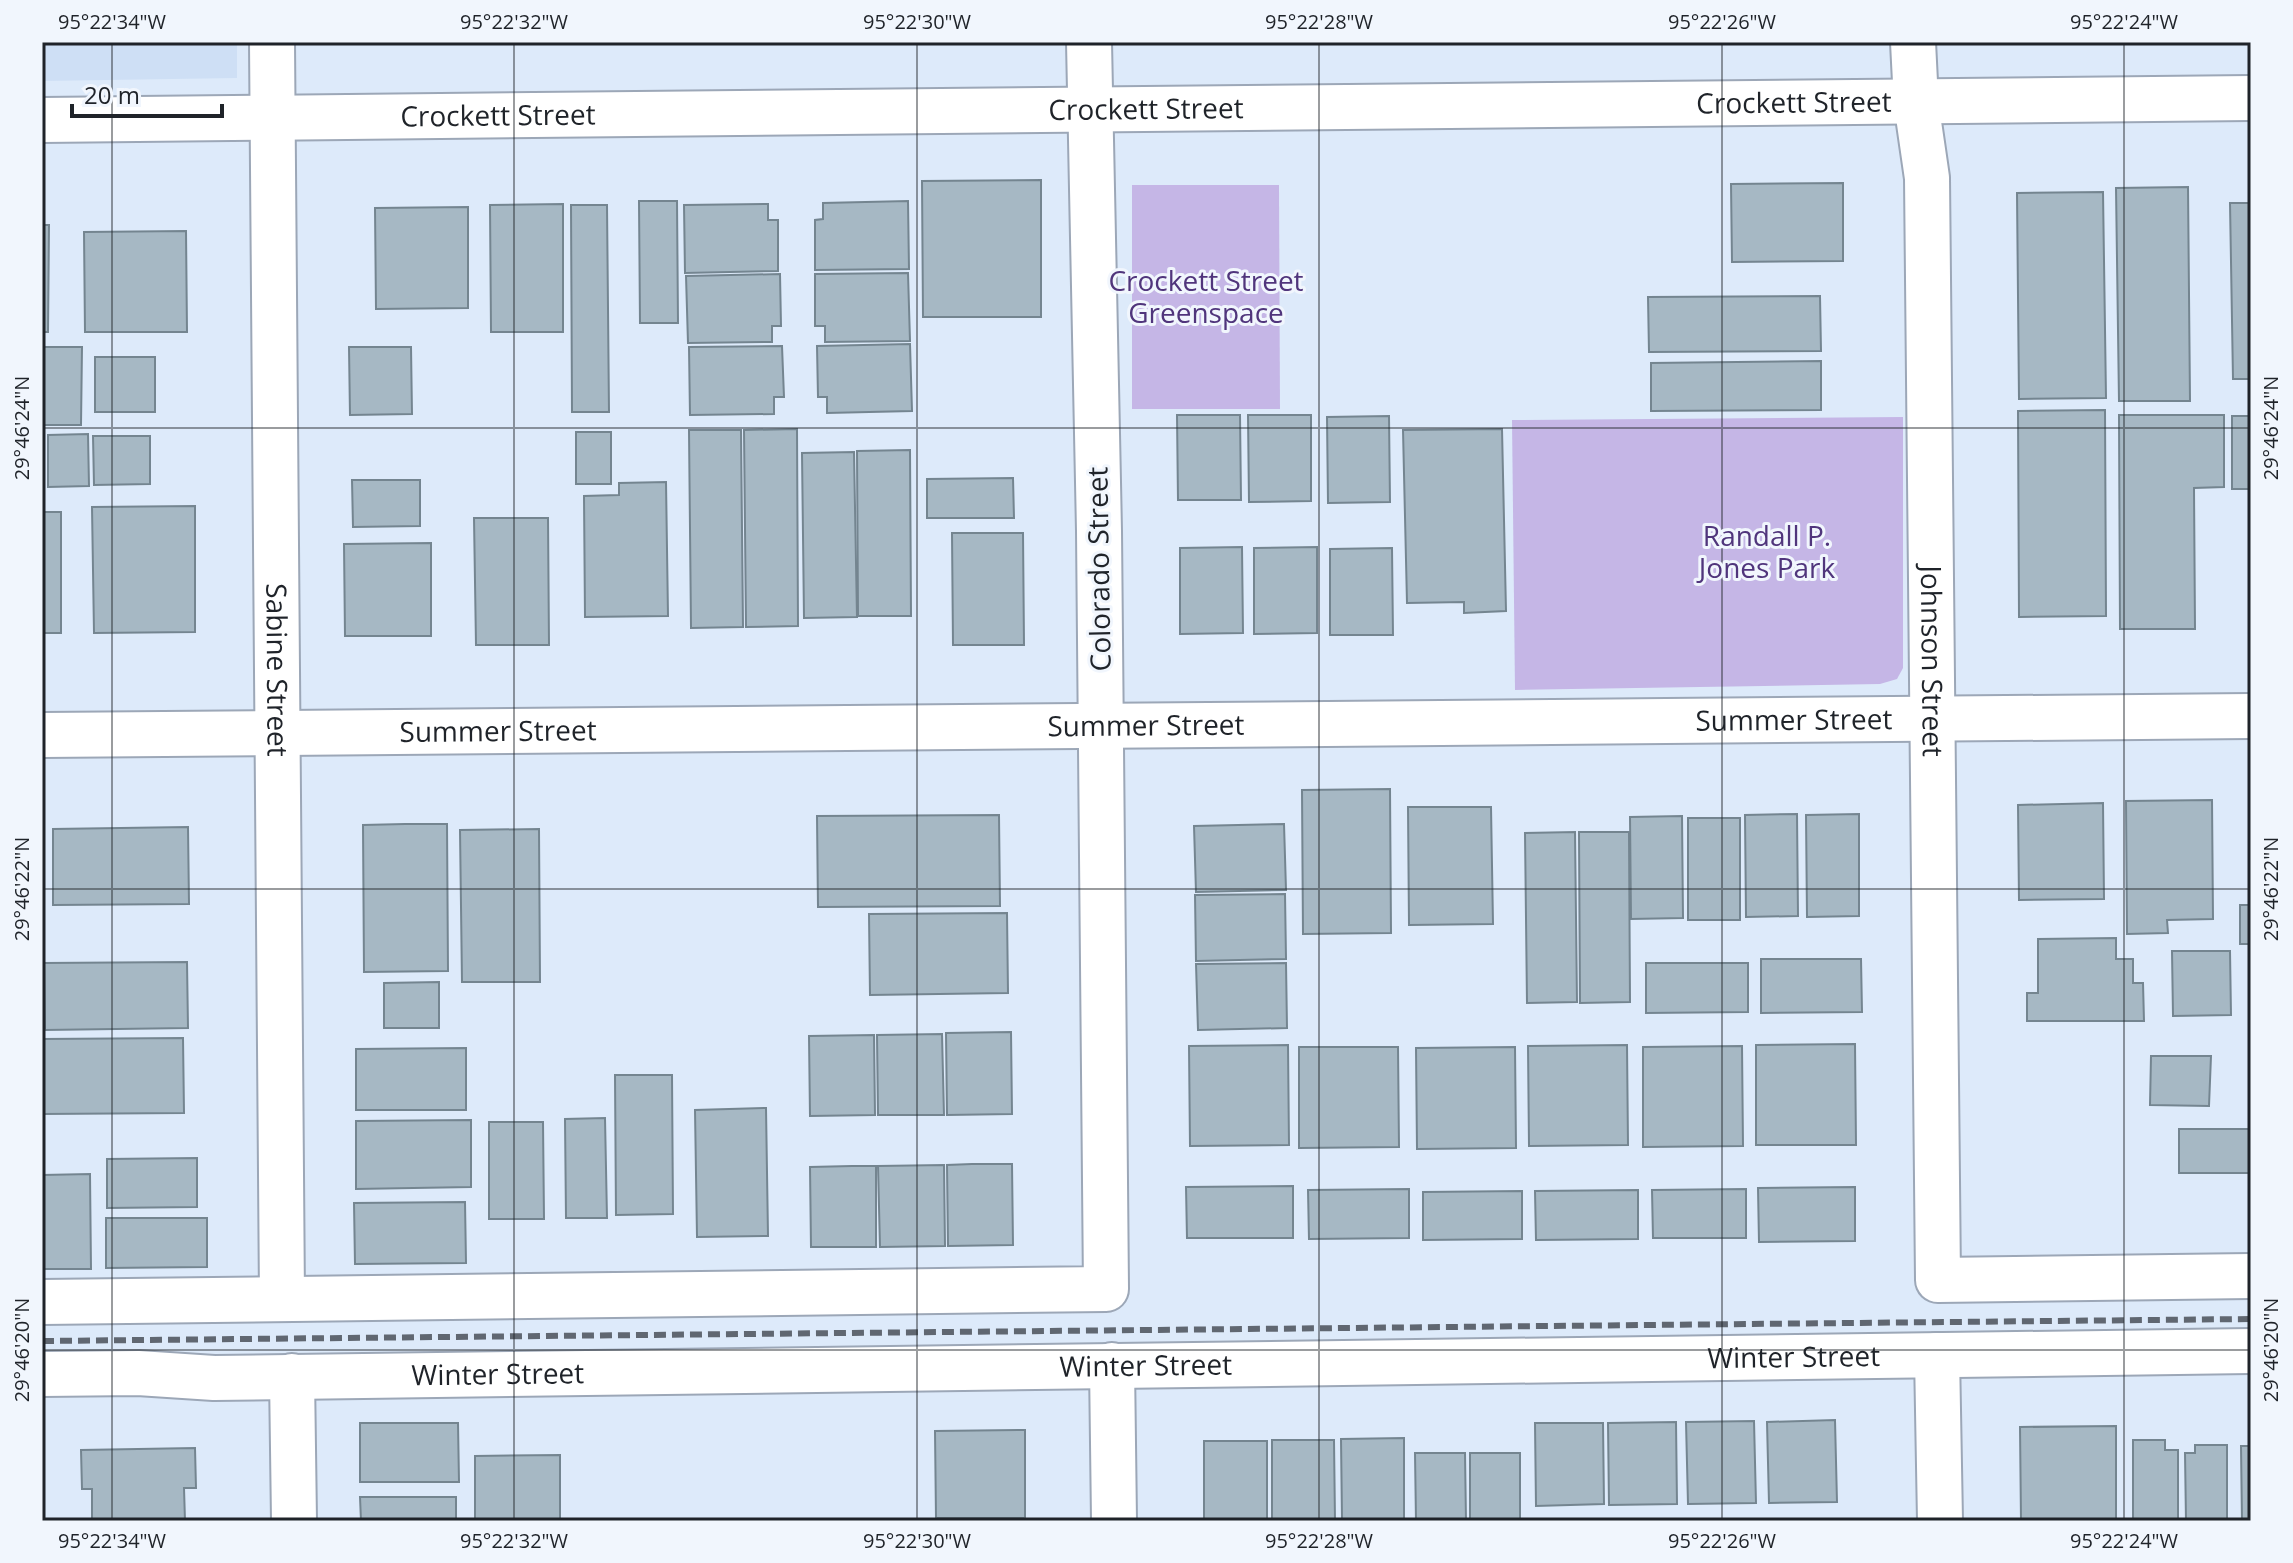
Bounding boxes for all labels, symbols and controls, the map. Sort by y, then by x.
text: 95°22'34"W [58,8,167,35]
text: 95°22'32"W [460,8,569,35]
text: 95°22'30"W [863,8,972,35]
text: 95°22'28"W [1265,8,1374,35]
text: 95°22'26"W [1668,8,1777,35]
text: 95°22'24"W [2070,8,2179,35]
scale bar [72,68,222,118]
text: 20 m [84,78,140,111]
street label: Crockett Street [1696,82,1892,122]
street label: Crockett Street [1048,88,1244,128]
street label: Crockett Street [400,94,596,134]
park label: Crockett Street Greenspace [1108,261,1304,331]
text: 29°46'24"N [8,376,35,480]
text: 29°46'24"N [2257,376,2284,480]
street label: Colorado Street [1077,466,1119,672]
park label: Randall P. Jones Park [1696,516,1836,586]
street label: Johnson Street [1913,562,1953,757]
street label: Sabine Street [258,583,298,757]
street label: Summer Street [1695,699,1893,739]
street label: Summer Street [1047,705,1245,744]
street label: Summer Street [399,710,597,750]
text: 29°46'22"N [8,837,35,941]
text: 29°46'22"N [2257,837,2284,941]
text: 29°46'20"N [8,1298,35,1402]
text: 29°46'20"N [2257,1298,2284,1402]
street label: Winter Street [1707,1336,1880,1376]
street label: Winter Street [1059,1345,1232,1385]
street label: Winter Street [411,1353,584,1393]
text: 95°22'34"W [58,1527,167,1554]
text: 95°22'32"W [460,1527,569,1554]
text: 95°22'30"W [863,1527,972,1554]
text: 95°22'28"W [1265,1527,1374,1554]
text: 95°22'26"W [1668,1527,1777,1554]
text: 95°22'24"W [2070,1527,2179,1554]

